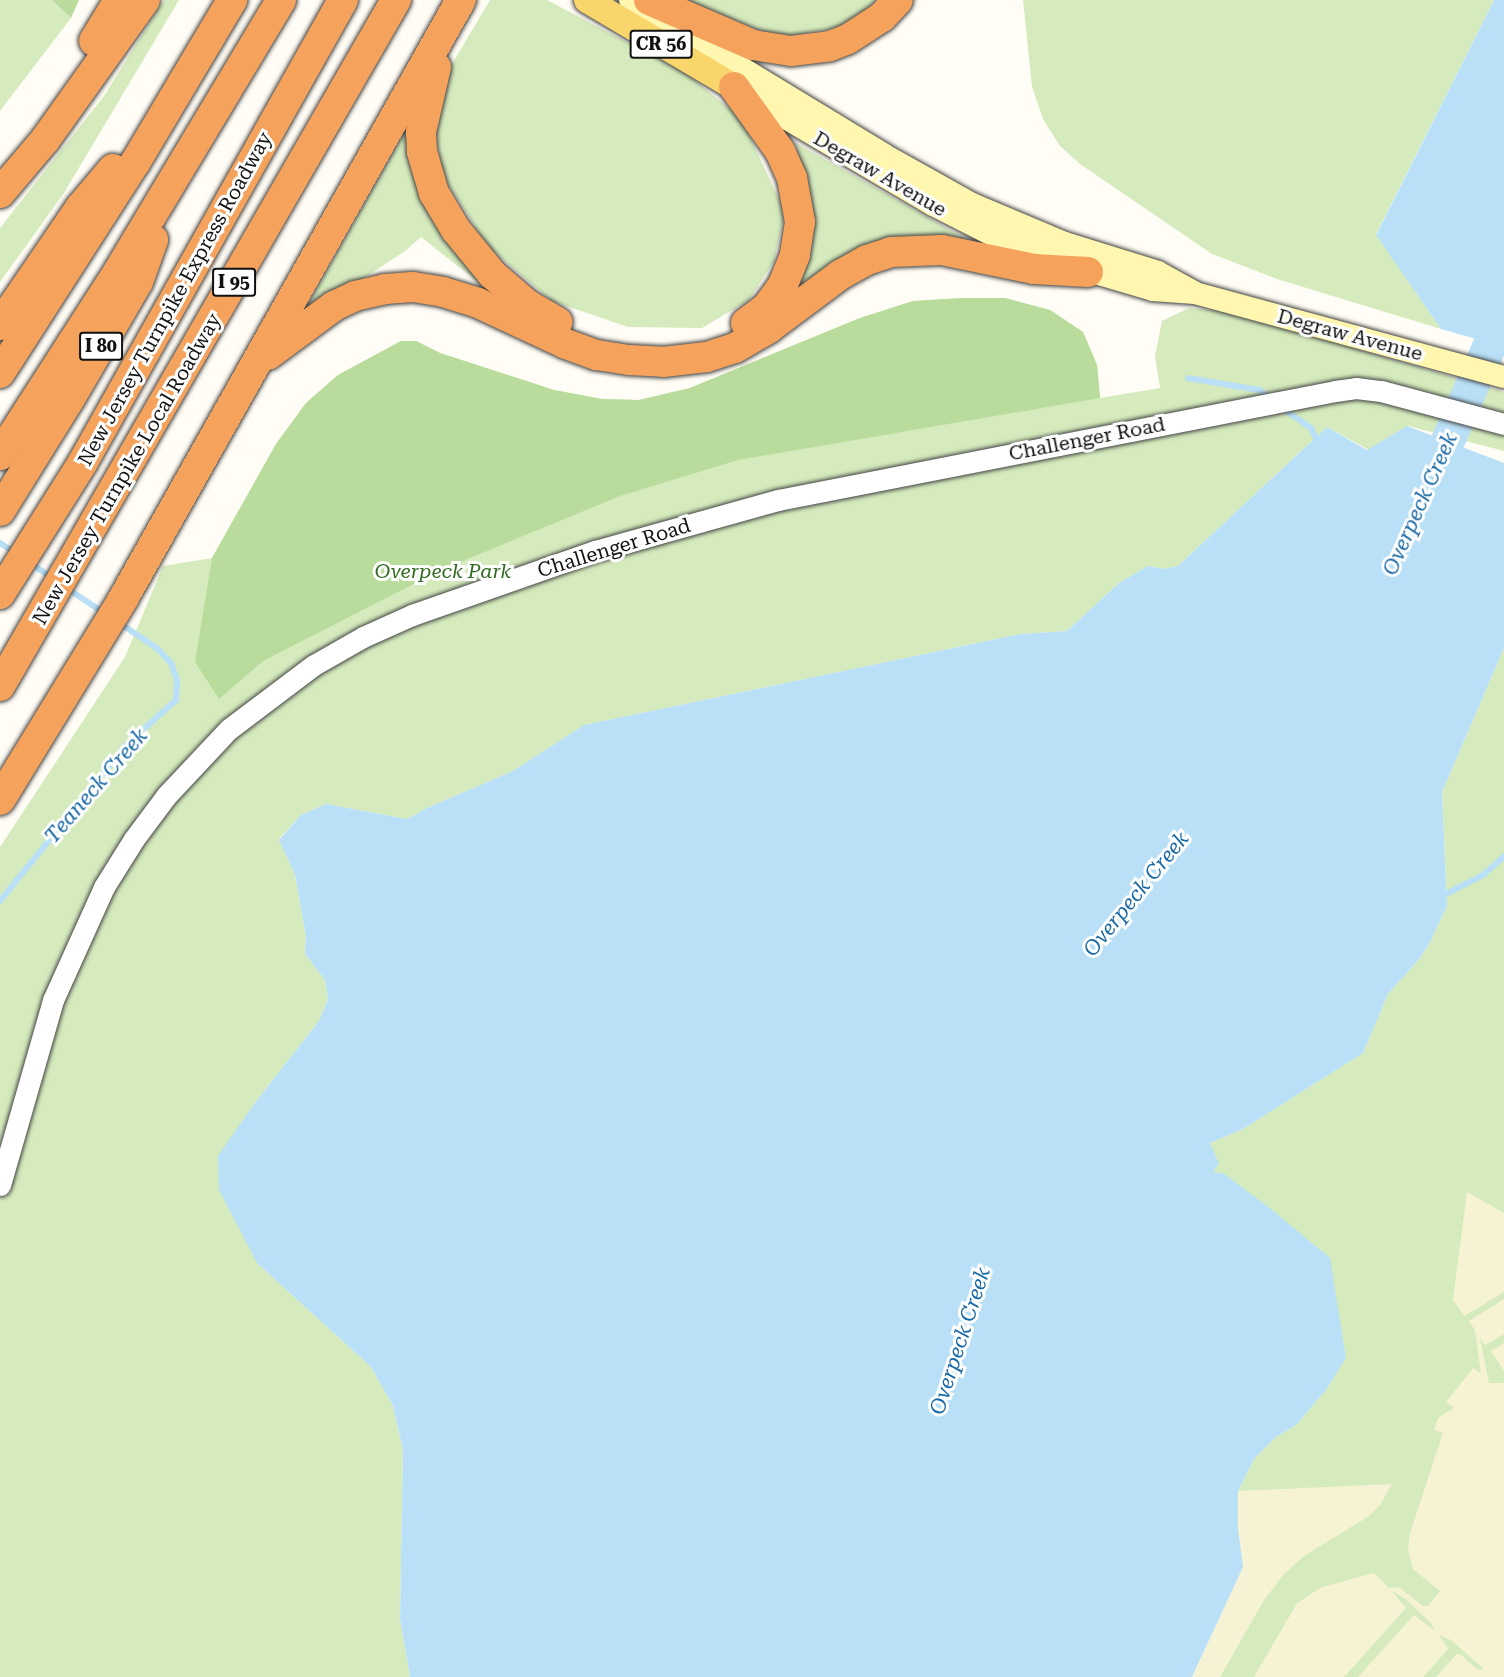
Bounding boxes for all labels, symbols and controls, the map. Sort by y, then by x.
road number: CR 56 [630,29,692,59]
street label: Degraw Avenue [809,126,951,222]
street label: New Jersey Turnpike Express Roadway [73,128,277,470]
road number: I 95 [212,267,256,297]
street label: Degraw Avenue [1275,304,1425,366]
street label: New Jersey Turnpike Local Roadway [28,309,226,629]
road number: I 80 [78,331,124,361]
street label: Challenger Road [1007,412,1167,466]
water label: Overpeck Creek [1377,429,1463,579]
street label: Challenger Road [535,513,693,583]
park label: Overpeck Park [375,559,511,583]
water label: Teaneck Creek [39,723,153,849]
water label: Overpeck Creek [1078,827,1194,961]
water label: Overpeck Creek [924,1264,996,1418]

